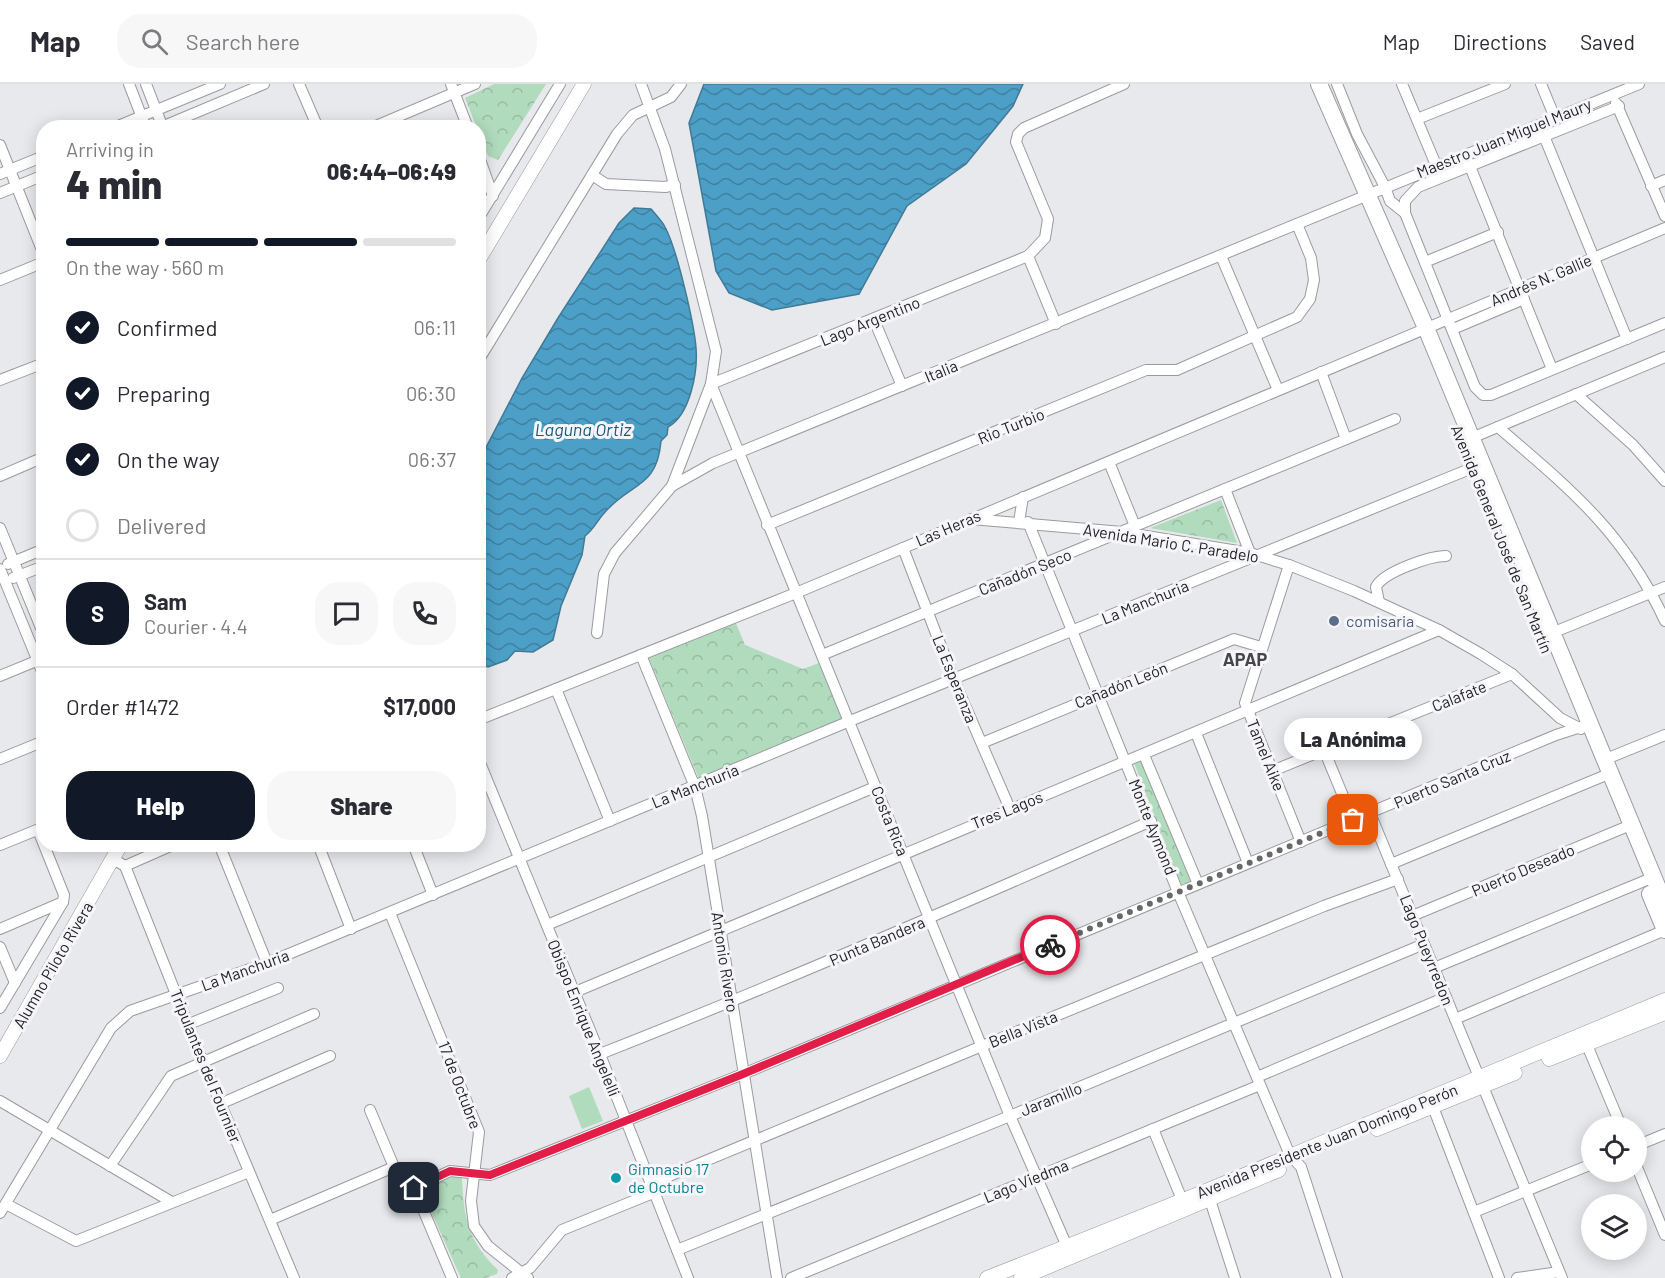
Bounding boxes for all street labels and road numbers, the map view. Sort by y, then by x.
street label: Maestro Juan Miguel Maury [1414,93,1595,181]
street label: Andrés N. Gallie [1487,250,1594,309]
street label: Lago Argentino [817,292,922,349]
street label: Italia [921,355,960,386]
street label: Rio Turbio [975,404,1047,447]
street label: Avenida General José de San Martín [1448,422,1557,656]
street label: Las Heras [912,505,983,550]
street label: Avenida Mario C. Paradelo [1082,519,1260,566]
street label: Cañadón Seco [976,544,1074,599]
street label: La Manchuria [1099,575,1191,628]
street label: La Esperanza [929,632,982,725]
street label: Cañadón León [1072,657,1170,712]
street label: Calafate [1429,676,1489,715]
street label: Tamel Aike [1243,716,1289,793]
street label: Puerto Santa Cruz [1391,745,1513,812]
street label: La Manchuria [649,759,741,812]
street label: Monte Aymond [1126,776,1181,878]
street label: Costa Rica [868,783,913,859]
street label: Tres Lagos [968,787,1045,832]
street label: Puerto Deseado [1468,839,1577,900]
street label: Lago Pueyrredon [1397,892,1458,1008]
street label: Alumno Piloto Rivera [9,898,96,1031]
street label: Antonio Rivero [708,910,743,1014]
street label: Punta Bandera [826,912,927,969]
street label: Obispo Enrique Angelelli [544,937,625,1099]
street label: La Manchuria [198,945,291,994]
street label: Tripulantes del Fournier [167,986,246,1145]
street label: Bella Vista [986,1006,1060,1051]
street label: 17 de Octubre [435,1038,486,1131]
street label: Jaramillo [1017,1078,1084,1119]
street label: Avenida Presidente Juan Domingo Perón [1193,1079,1460,1202]
street label: Lago Viedma [981,1155,1071,1206]

